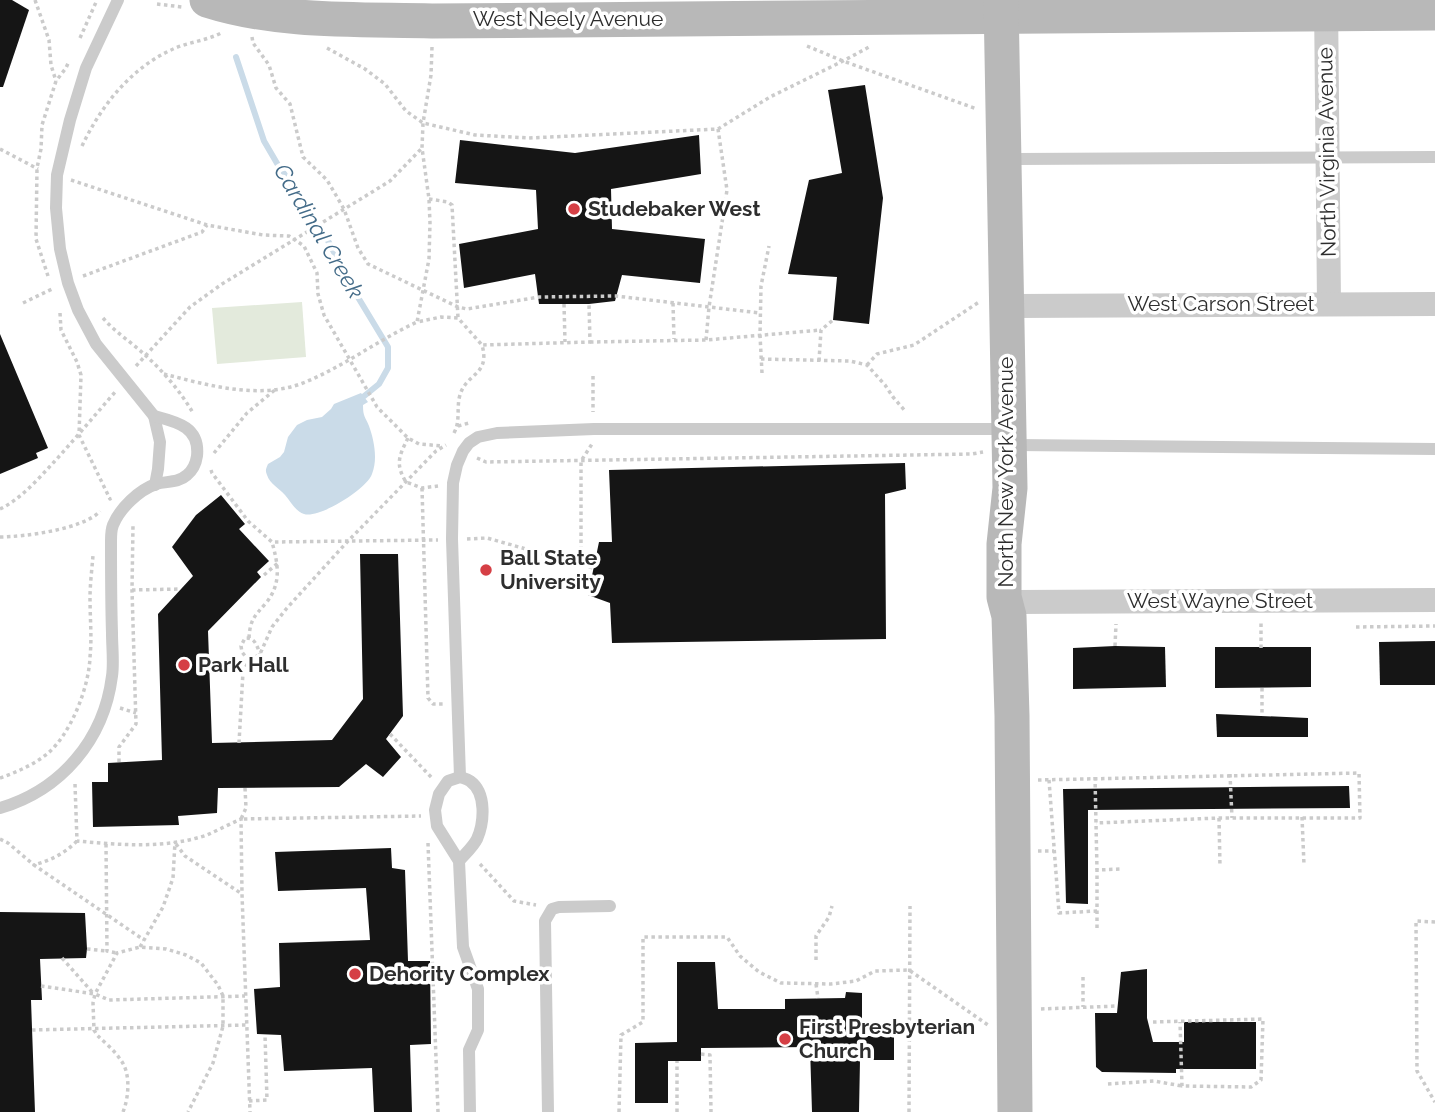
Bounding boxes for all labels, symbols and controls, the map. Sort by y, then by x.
street label: West Neely Avenue [473,6,663,31]
street label: North Virginia Avenue [1312,47,1341,257]
water label: Cardinal Creek [269,158,370,303]
place label: Studebaker West [588,196,760,221]
marker: Studebaker West [566,201,582,217]
street label: West Carson Street [1127,291,1315,316]
street label: North New York Avenue [993,357,1018,587]
place label: Ball State University [500,545,601,594]
marker: Ball State University [478,562,494,578]
street label: West Wayne Street [1127,588,1313,613]
place label: Park Hall [198,652,289,677]
marker: Park Hall [176,657,192,673]
place label: Dehority Complex [369,961,550,986]
marker: Dehority Complex [347,966,363,982]
place label: First Presbyterian Church [799,1014,975,1063]
marker: First Presbyterian Church [777,1031,793,1047]

